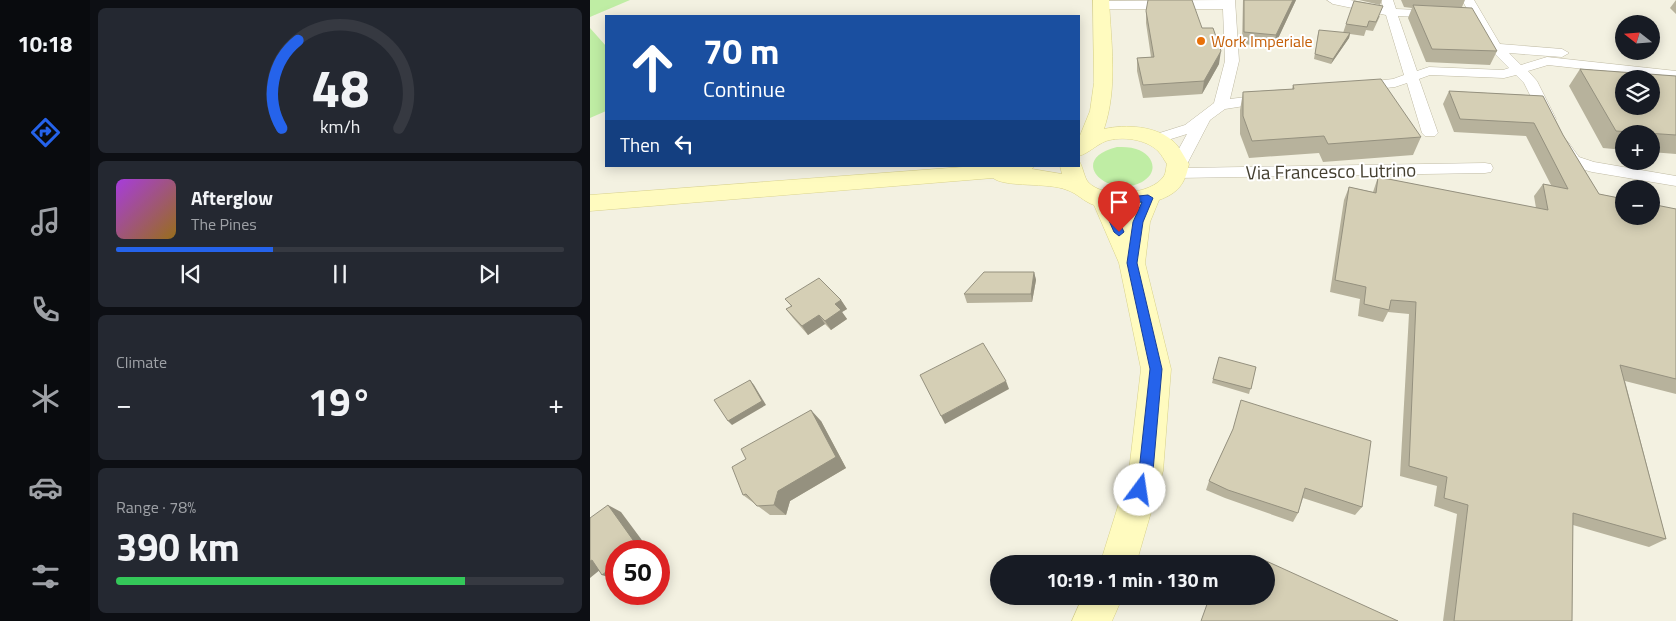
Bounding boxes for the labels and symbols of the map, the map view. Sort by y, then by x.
north arrow [1615,15,1660,60]
place label: Work Imperiale [1211,29,1313,53]
marker: Work Imperiale [1195,35,1207,47]
street label: Via Francesco Lutrino [1245,155,1416,186]
pin [1098,181,1140,232]
position arrow [1113,463,1165,515]
speed limit sign: 50 [605,540,670,605]

